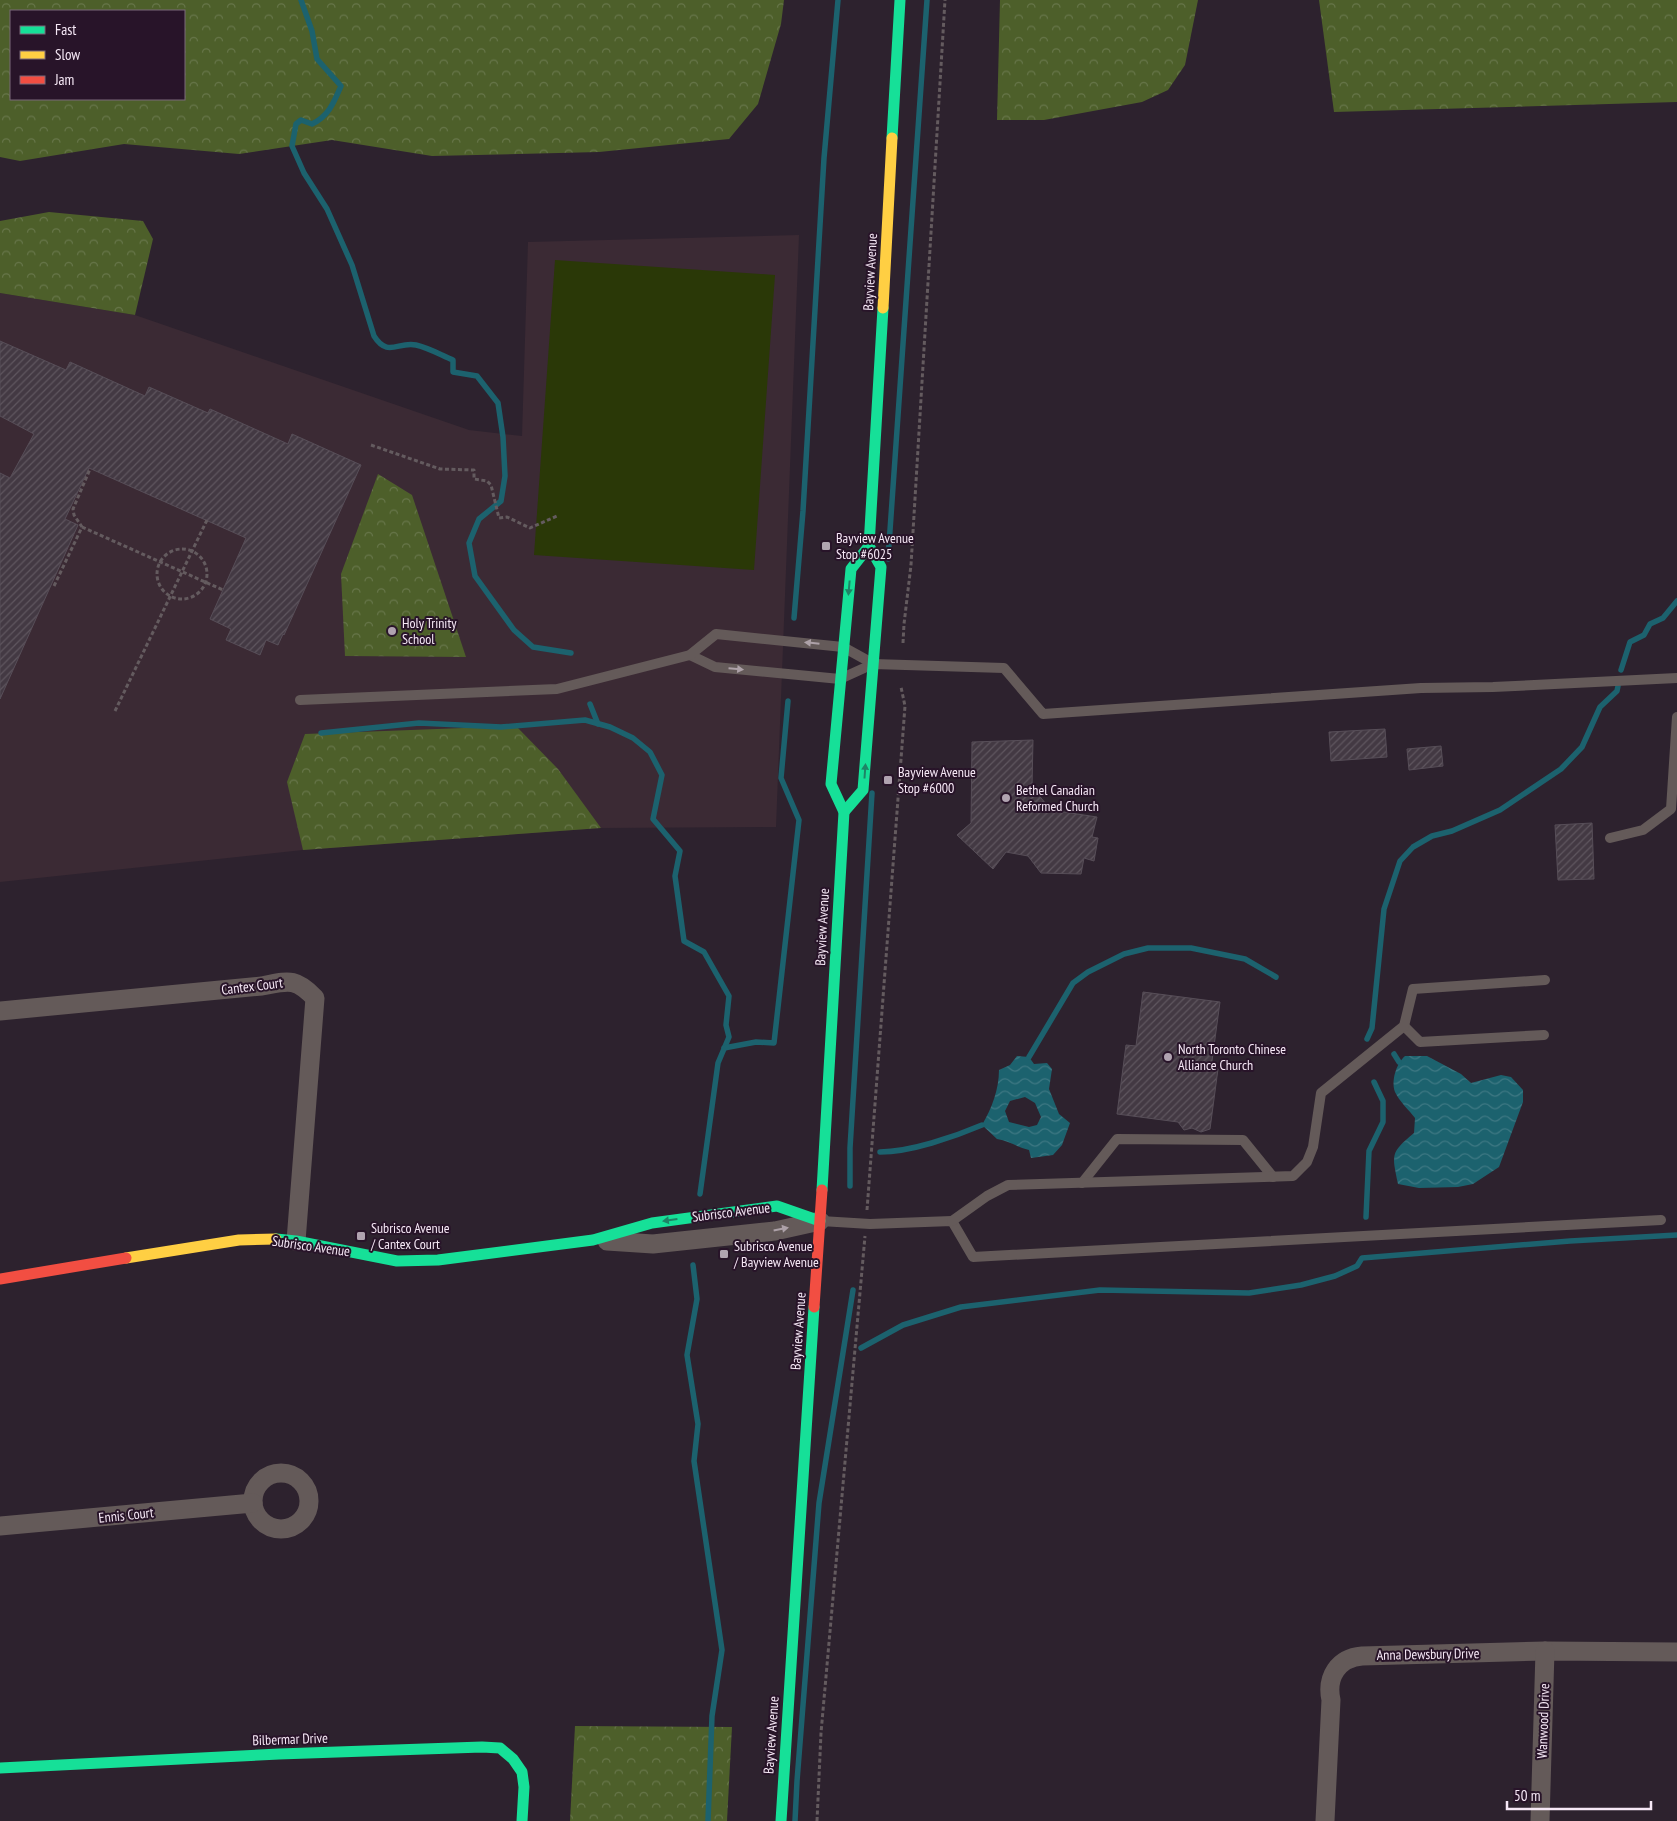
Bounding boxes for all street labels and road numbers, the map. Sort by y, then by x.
street label: Bayview Avenue [859,232,881,311]
street label: Bayview Avenue [811,887,833,966]
street label: Cantex Court [220,973,284,999]
street label: Subrisco Avenue [691,1198,771,1226]
street label: Subrisco Avenue [271,1232,351,1260]
street label: Bayview Avenue [786,1291,810,1370]
street label: Ennis Court [98,1503,155,1527]
street label: Anna Dewsbury Drive [1376,1644,1480,1664]
street label: Wanwood Drive [1533,1683,1553,1759]
street label: Bayview Avenue [759,1695,783,1774]
street label: Bilbermar Drive [252,1729,328,1749]

